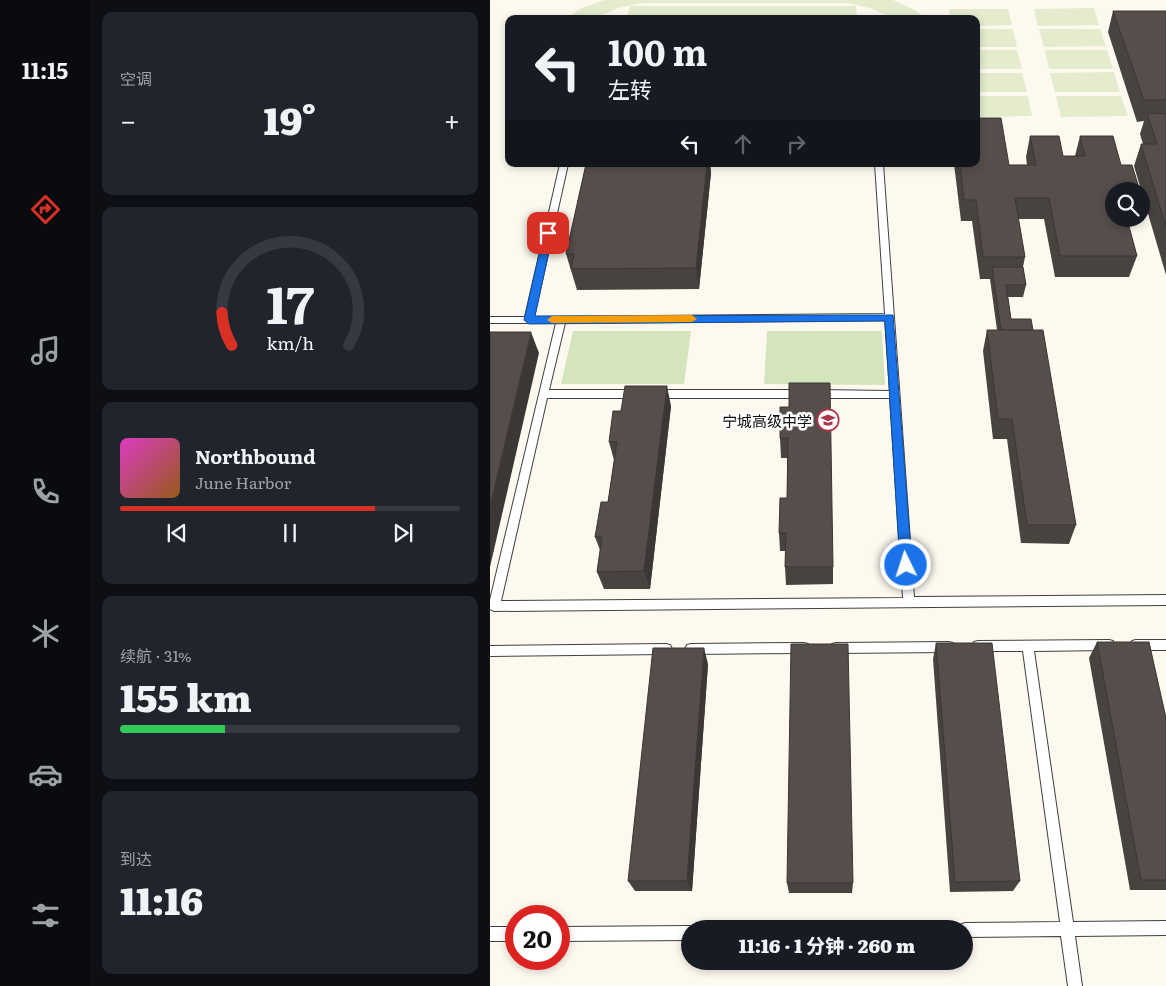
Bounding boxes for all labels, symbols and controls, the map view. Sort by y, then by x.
text: 100 m [608,25,708,77]
icon: left [525,35,590,100]
text: 11:15 [22,53,68,86]
text: 空调 [120,66,152,90]
text: 左转 [608,72,652,105]
text: 19° [264,90,316,147]
text: − [120,98,136,140]
text: + [444,98,460,140]
icon: left [676,130,704,158]
icon: ahead [729,130,757,158]
icon: right [782,130,810,158]
map controls [1105,182,1150,227]
button: search [1105,182,1150,227]
icon: directions [28,192,63,227]
pin [527,212,569,254]
icon: arrive [534,219,562,247]
text: 17 [266,263,314,340]
text: km/h [266,329,314,356]
icon: music [28,333,63,368]
school or university icon: 宁城高级中学 [816,408,840,432]
place label: 宁城高级中学 [722,409,812,432]
text: Northbound [195,442,316,470]
text: June Harbor [195,470,291,494]
icon: phone [28,474,63,509]
icon: previous [163,519,191,547]
icon: pause [276,519,304,547]
icon: next [389,519,417,547]
position arrow [879,538,931,590]
icon: climate [28,616,63,651]
text: 续航 · 31% [120,643,192,667]
text: 155 km [120,667,252,724]
icon: car [28,757,63,792]
text: 到达 [120,846,152,870]
text: 11:16 [120,870,203,927]
icon: filters [28,898,63,933]
speed limit sign: 20 [505,905,570,970]
text: 11:16 · 1 分钟 · 260 m [739,931,915,959]

